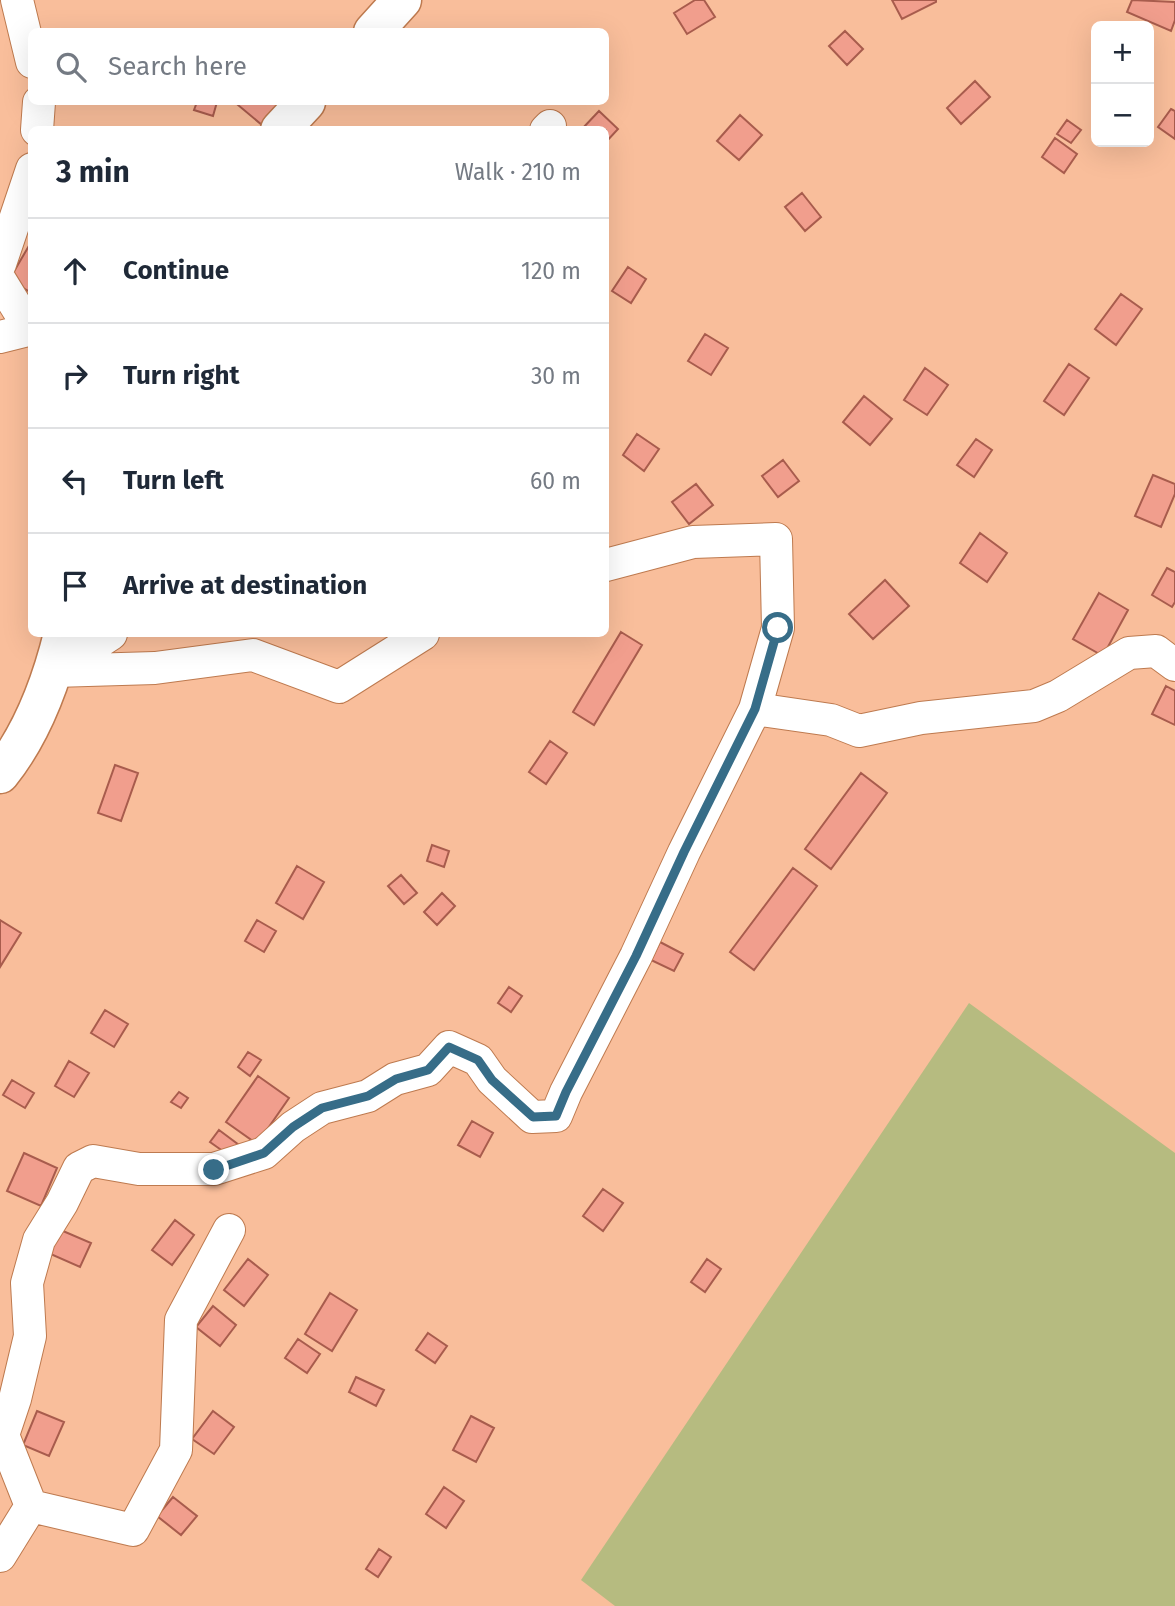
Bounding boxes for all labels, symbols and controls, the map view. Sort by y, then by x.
map controls [1091,21,1154,147]
button: + [1091,21,1154,84]
search box [28,28,609,105]
icon: search [52,48,90,86]
text: Search here [108,51,247,82]
button: − [1091,84,1154,147]
text: 3 min [56,154,130,190]
text: Walk · 210 m [455,158,581,186]
icon: ahead [56,252,94,290]
text: Continue [123,255,229,286]
text: 120 m [521,257,581,285]
icon: right [56,357,94,395]
text: Turn right [123,360,240,391]
text: 30 m [531,362,581,390]
icon: left [56,462,94,500]
text: Turn left [123,465,224,496]
text: 60 m [530,467,581,495]
icon: arrive [56,567,94,605]
text: Arrive at destination [123,570,367,601]
route start [762,612,793,643]
route end [198,1154,229,1185]

